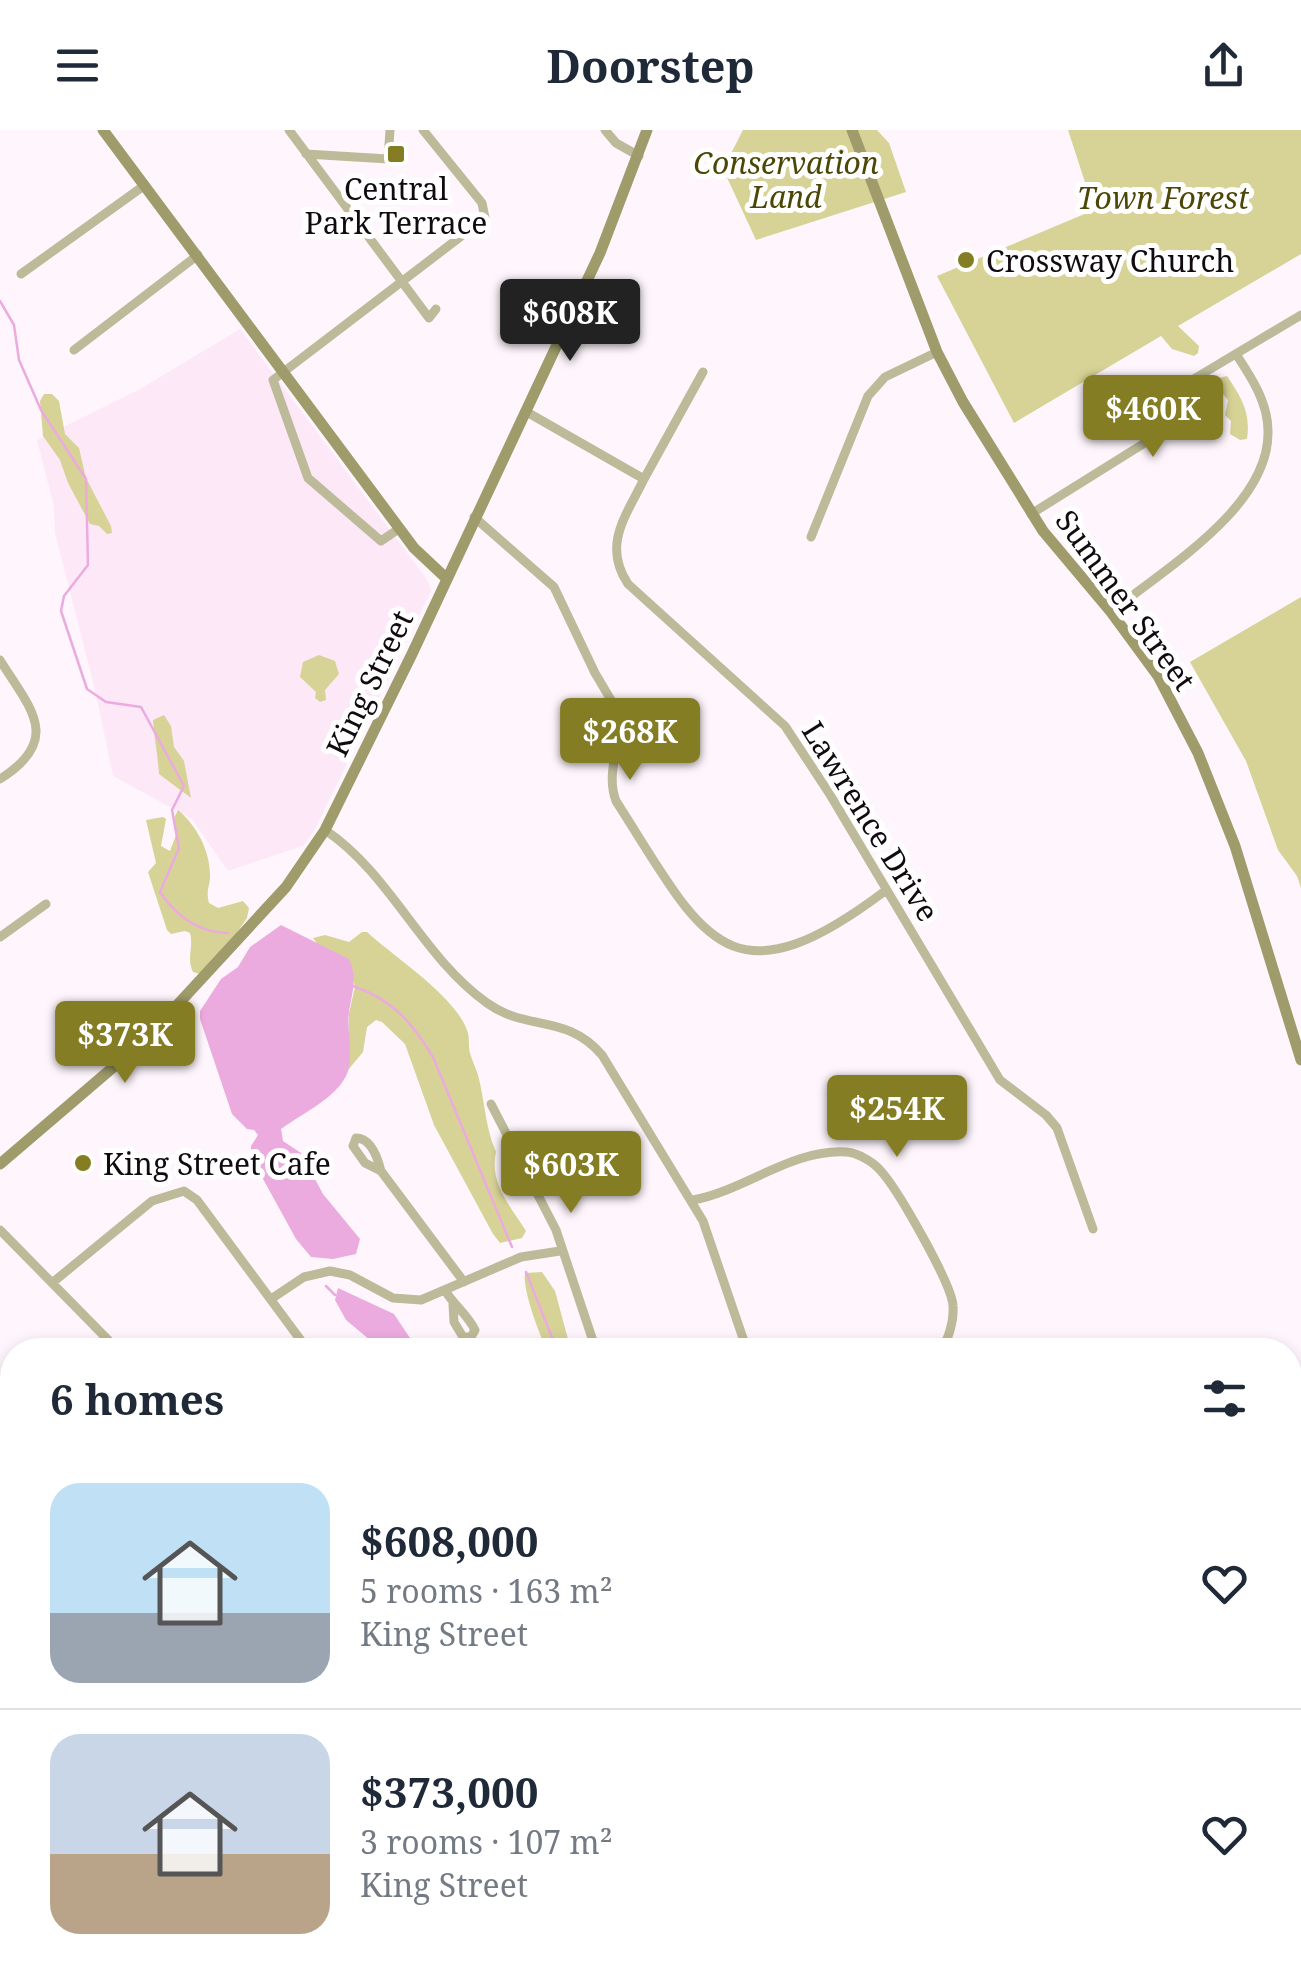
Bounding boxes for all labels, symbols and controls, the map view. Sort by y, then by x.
text: Doorstep [547,35,754,96]
icon: menu [50,38,105,93]
icon: share [1196,38,1251,93]
park label: Conservation Land [693,142,879,217]
marker: Central Park Terrace [385,143,407,165]
place label: Central Park Terrace [305,168,487,243]
park label: Town Forest [1077,177,1250,218]
place label: Crossway Church [986,240,1234,281]
marker: Crossway Church [955,249,977,271]
pin: $608K [500,279,640,364]
text: $608K [522,290,618,333]
pin: $460K [1083,375,1223,460]
text: $460K [1105,386,1201,429]
street label: Summer Street [1047,501,1205,699]
street label: King Street [316,603,422,763]
pin: $268K [560,698,700,783]
text: $268K [582,709,678,752]
street label: Lawrence Drive [793,713,949,929]
pin: $373K [55,1001,195,1086]
text: $373K [77,1012,173,1055]
pin: $254K [827,1075,967,1160]
text: $254K [849,1086,945,1129]
pin: $603K [501,1131,641,1216]
text: $603K [523,1142,619,1185]
place label: King Street Cafe [103,1143,331,1184]
marker: King Street Cafe [72,1152,94,1174]
text: 6 homes [50,1370,224,1427]
icon: filters [1197,1371,1252,1426]
text: $608,000 [360,1512,538,1569]
icon: home [130,1523,250,1643]
icon: heart [1197,1556,1252,1611]
text: 5 rooms · 163 m² [360,1569,613,1612]
text: King Street [360,1612,528,1655]
text: $373,000 [360,1763,538,1820]
icon: home [130,1774,250,1894]
icon: heart [1197,1807,1252,1862]
text: 3 rooms · 107 m² [360,1820,613,1863]
text: King Street [360,1863,528,1906]

